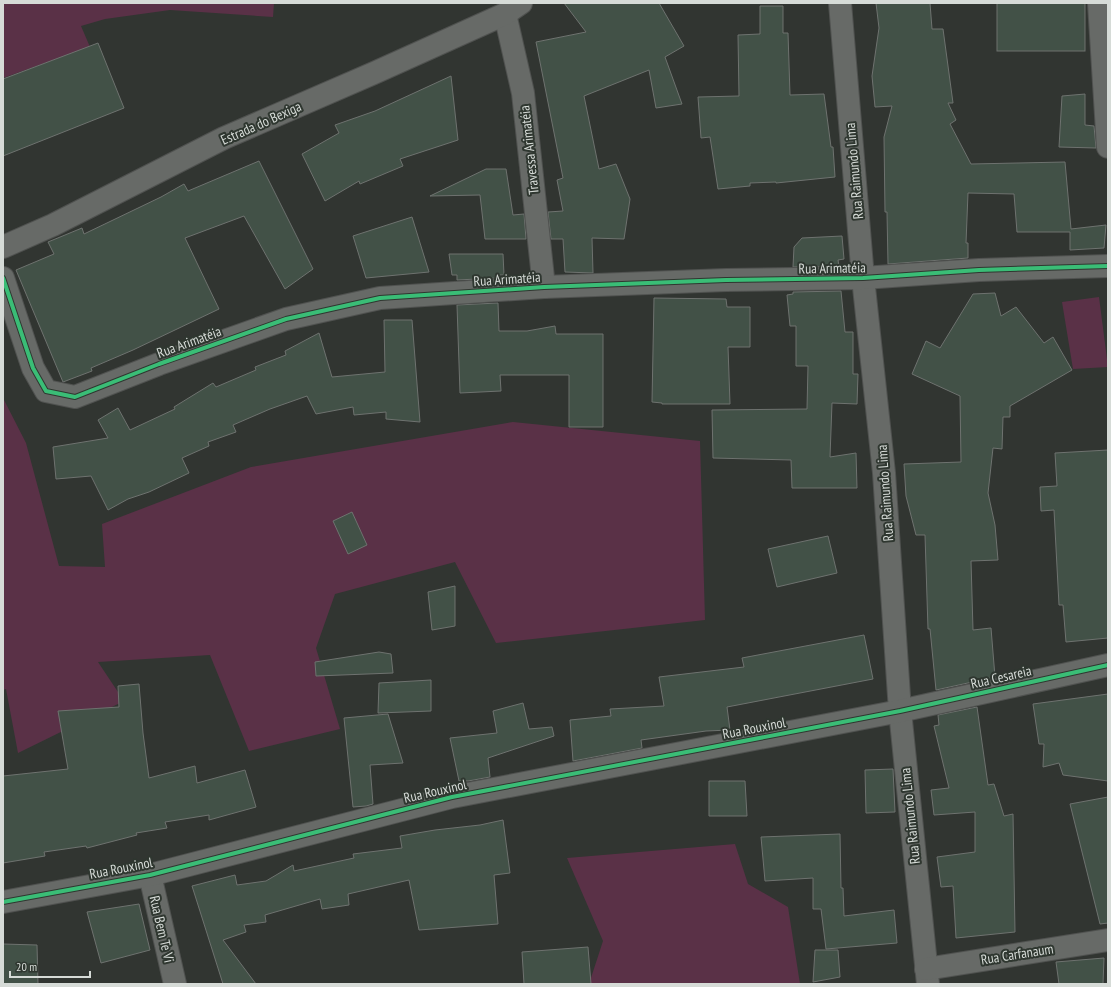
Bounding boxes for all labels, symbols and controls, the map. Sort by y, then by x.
street label: Estrada do Bexiga [218,97,304,149]
street label: Travessa Arimatéia [515,104,543,196]
street label: Rua Raimundo Lima [841,122,867,220]
street label: Rua Arimatéia [798,258,866,278]
street label: Rua Arimatéia [473,268,541,290]
street label: Rua Arimatéia [154,322,224,362]
street label: Rua Raimundo Lima [873,444,897,542]
street label: Rua Cesareia [969,661,1033,693]
street label: Rua Rouxinol [721,713,788,743]
street label: Rua Raimundo Lima [896,767,924,865]
street label: Rua Rouxinol [402,775,469,807]
street label: Rua Rouxinol [88,853,155,883]
street label: Rua Bem Te Vi [146,894,178,964]
street label: Rua Carfanaum [979,939,1055,969]
scale bar [10,953,90,979]
text: 20 m [16,959,37,974]

